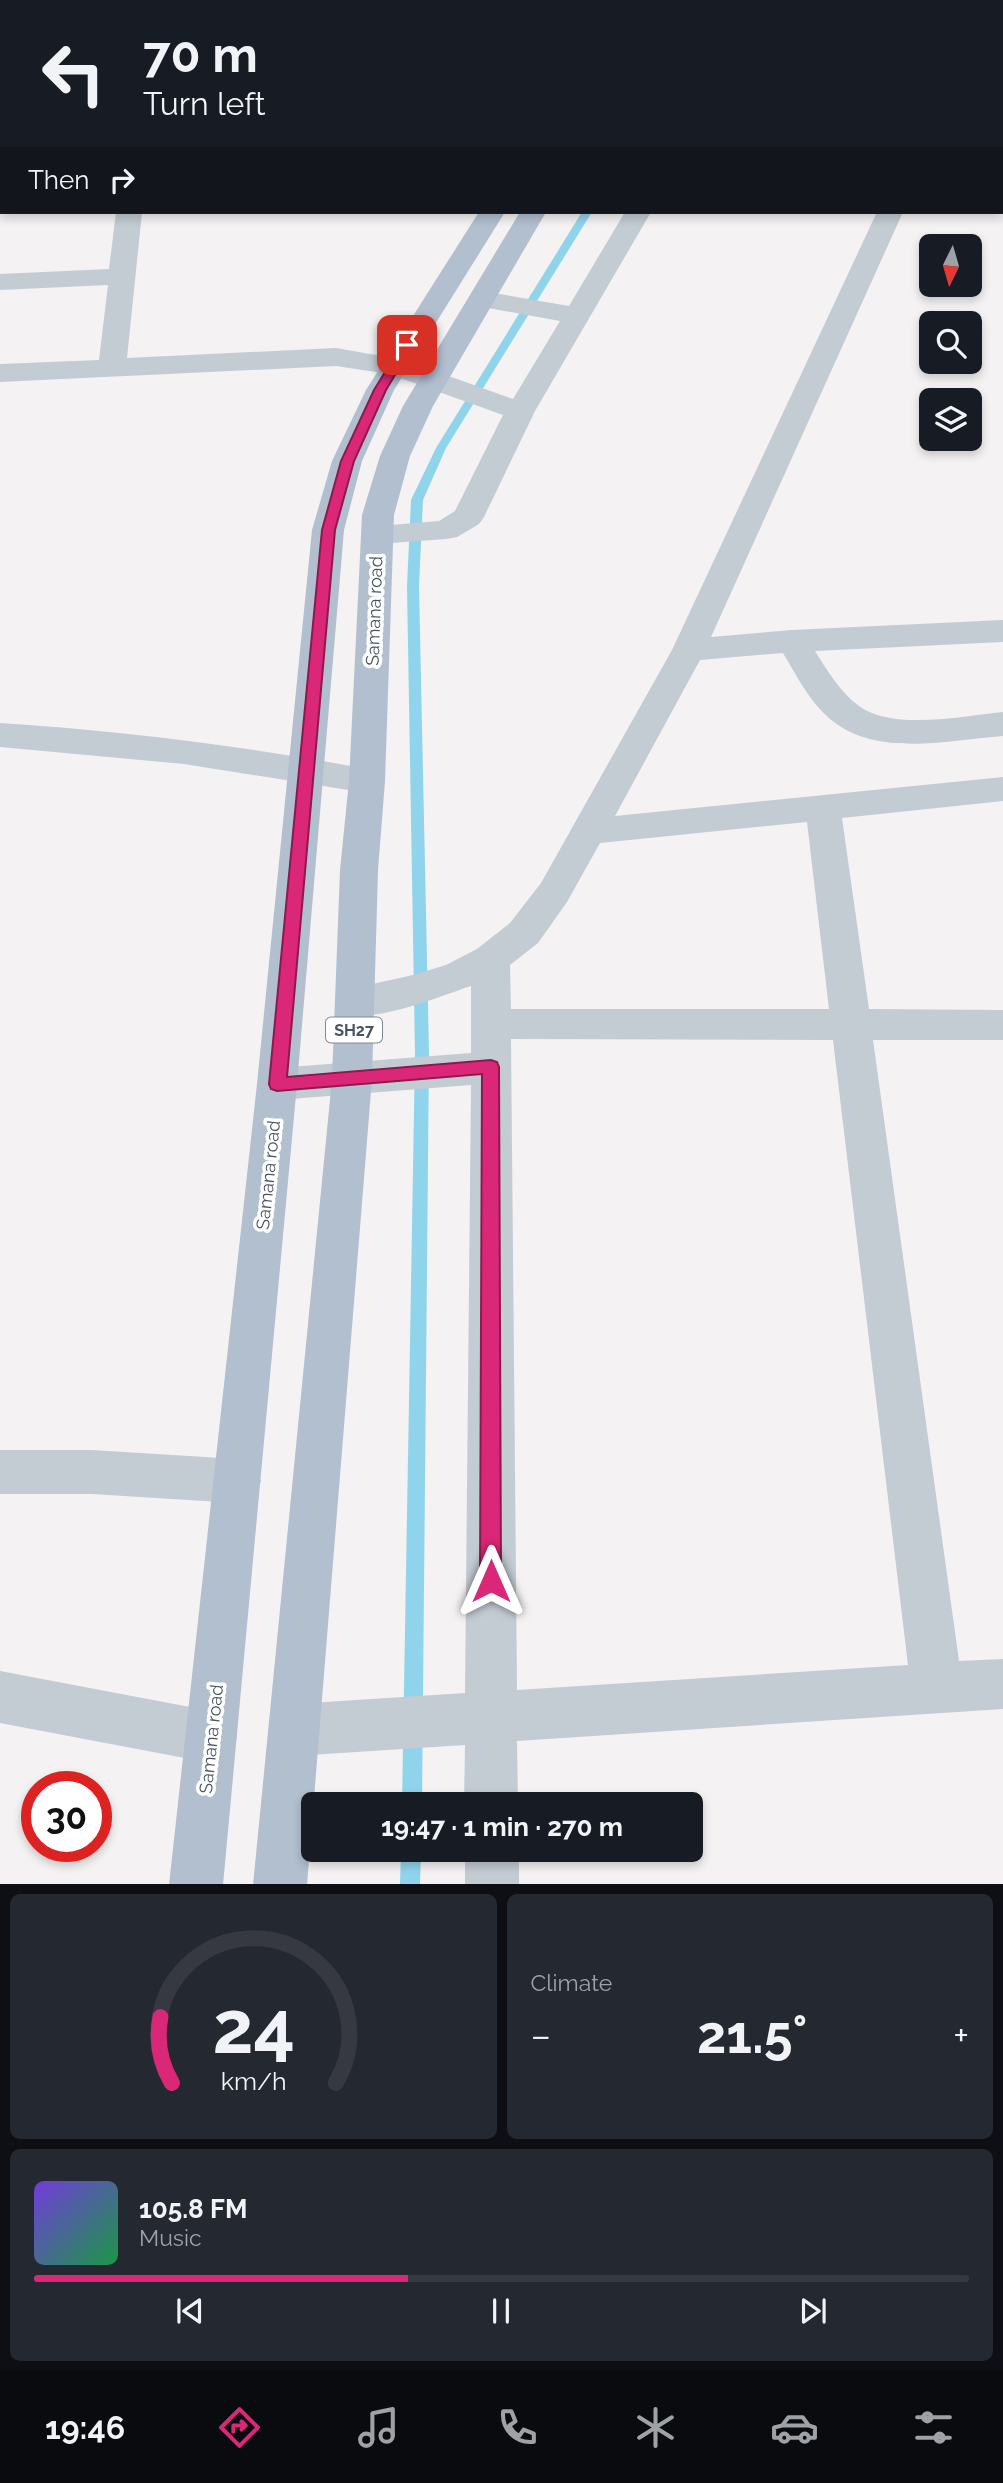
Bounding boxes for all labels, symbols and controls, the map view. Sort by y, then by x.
text: 70 m [143,26,258,83]
icon: left [28,28,119,119]
text: Turn left [143,85,265,122]
icon: right [103,161,141,199]
text: Then [28,165,89,195]
north arrow [919,234,982,298]
map controls [919,234,982,451]
button: search [919,311,982,374]
pin [377,315,437,375]
icon: arrive [388,326,426,364]
button: layers [919,388,982,451]
street label: Samana road [362,556,386,666]
road number: SH27 [326,1018,382,1042]
street label: Samana road [252,1119,284,1231]
position arrow [454,1544,528,1618]
street label: Samana road [195,1683,227,1795]
speed limit sign: 30 [21,1771,112,1862]
text: 19:47 · 1 min · 270 m [381,1812,623,1842]
text: Climate [531,1969,612,1996]
text: 24 [212,1985,295,2070]
text: 21.5° [697,2004,807,2065]
text: − [531,2013,551,2058]
text: + [953,2013,969,2058]
text: km/h [220,2065,286,2095]
text: 105.8 FM [139,2194,247,2224]
text: Music [139,2224,202,2251]
icon: previous [171,2292,209,2330]
icon: pause [482,2292,520,2330]
icon: next [794,2292,832,2330]
icon: directions [215,2403,264,2452]
icon: music [354,2403,403,2452]
icon: phone [493,2403,542,2452]
icon: climate [631,2403,680,2452]
icon: car [770,2403,819,2452]
icon: filters [909,2403,958,2452]
text: 19:46 [45,2409,125,2446]

